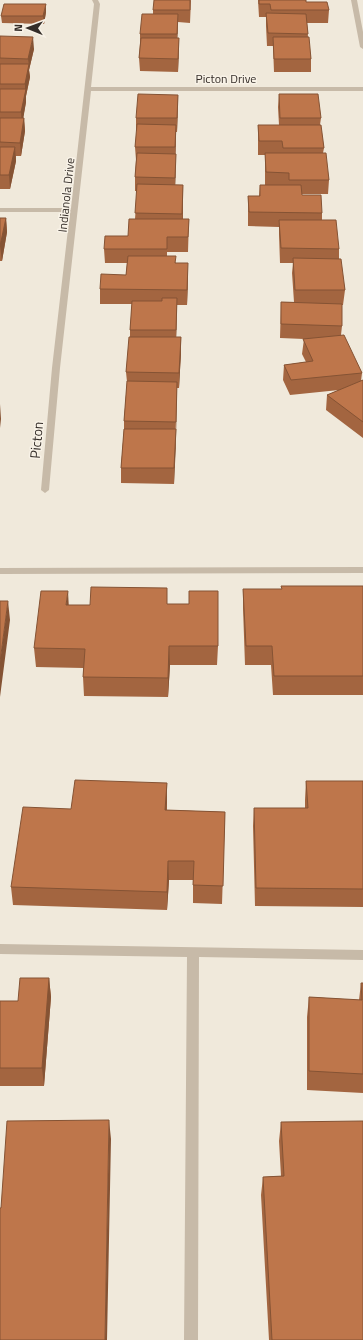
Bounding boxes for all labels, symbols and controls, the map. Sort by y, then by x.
north arrow [8,8,48,48]
text: N [10,24,26,32]
street label: Picton Drive [196,69,256,88]
street label: Indianola Drive [53,157,79,233]
street label: Picton [24,421,48,459]

